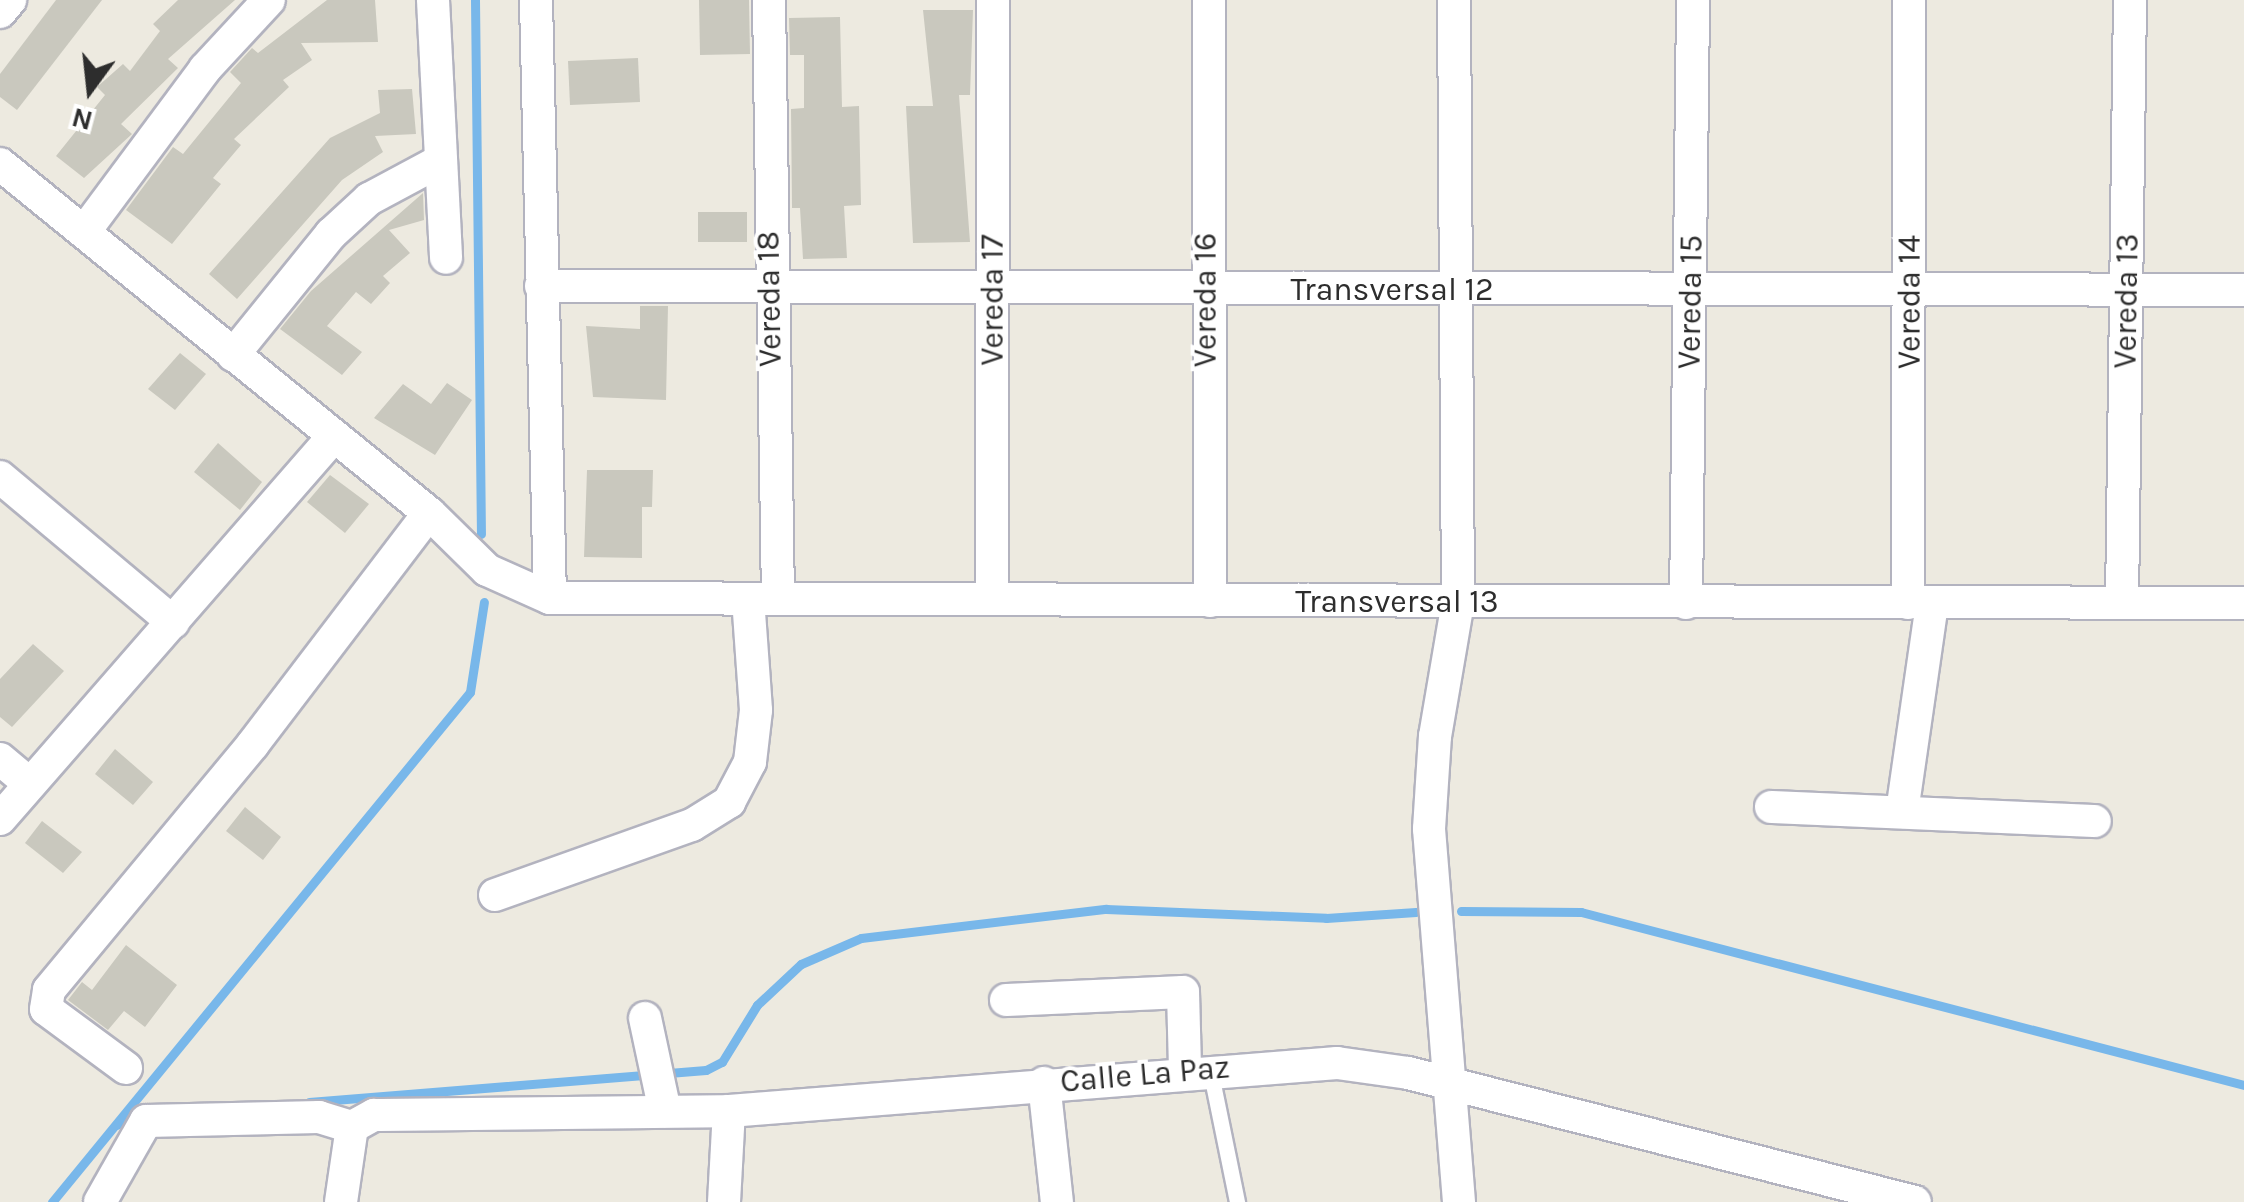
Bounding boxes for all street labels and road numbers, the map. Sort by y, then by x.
street label: Vereda 18 [750,231,790,367]
street label: Vereda 16 [1187,233,1225,367]
street label: Vereda 13 [2107,233,2147,369]
street label: Vereda 17 [974,234,1012,366]
street label: Vereda 15 [1671,235,1711,369]
street label: Vereda 14 [1891,235,1929,369]
street label: Transversal 12 [1290,271,1494,309]
street label: Transversal 13 [1295,583,1499,621]
street label: Calle La Paz [1059,1048,1231,1102]

